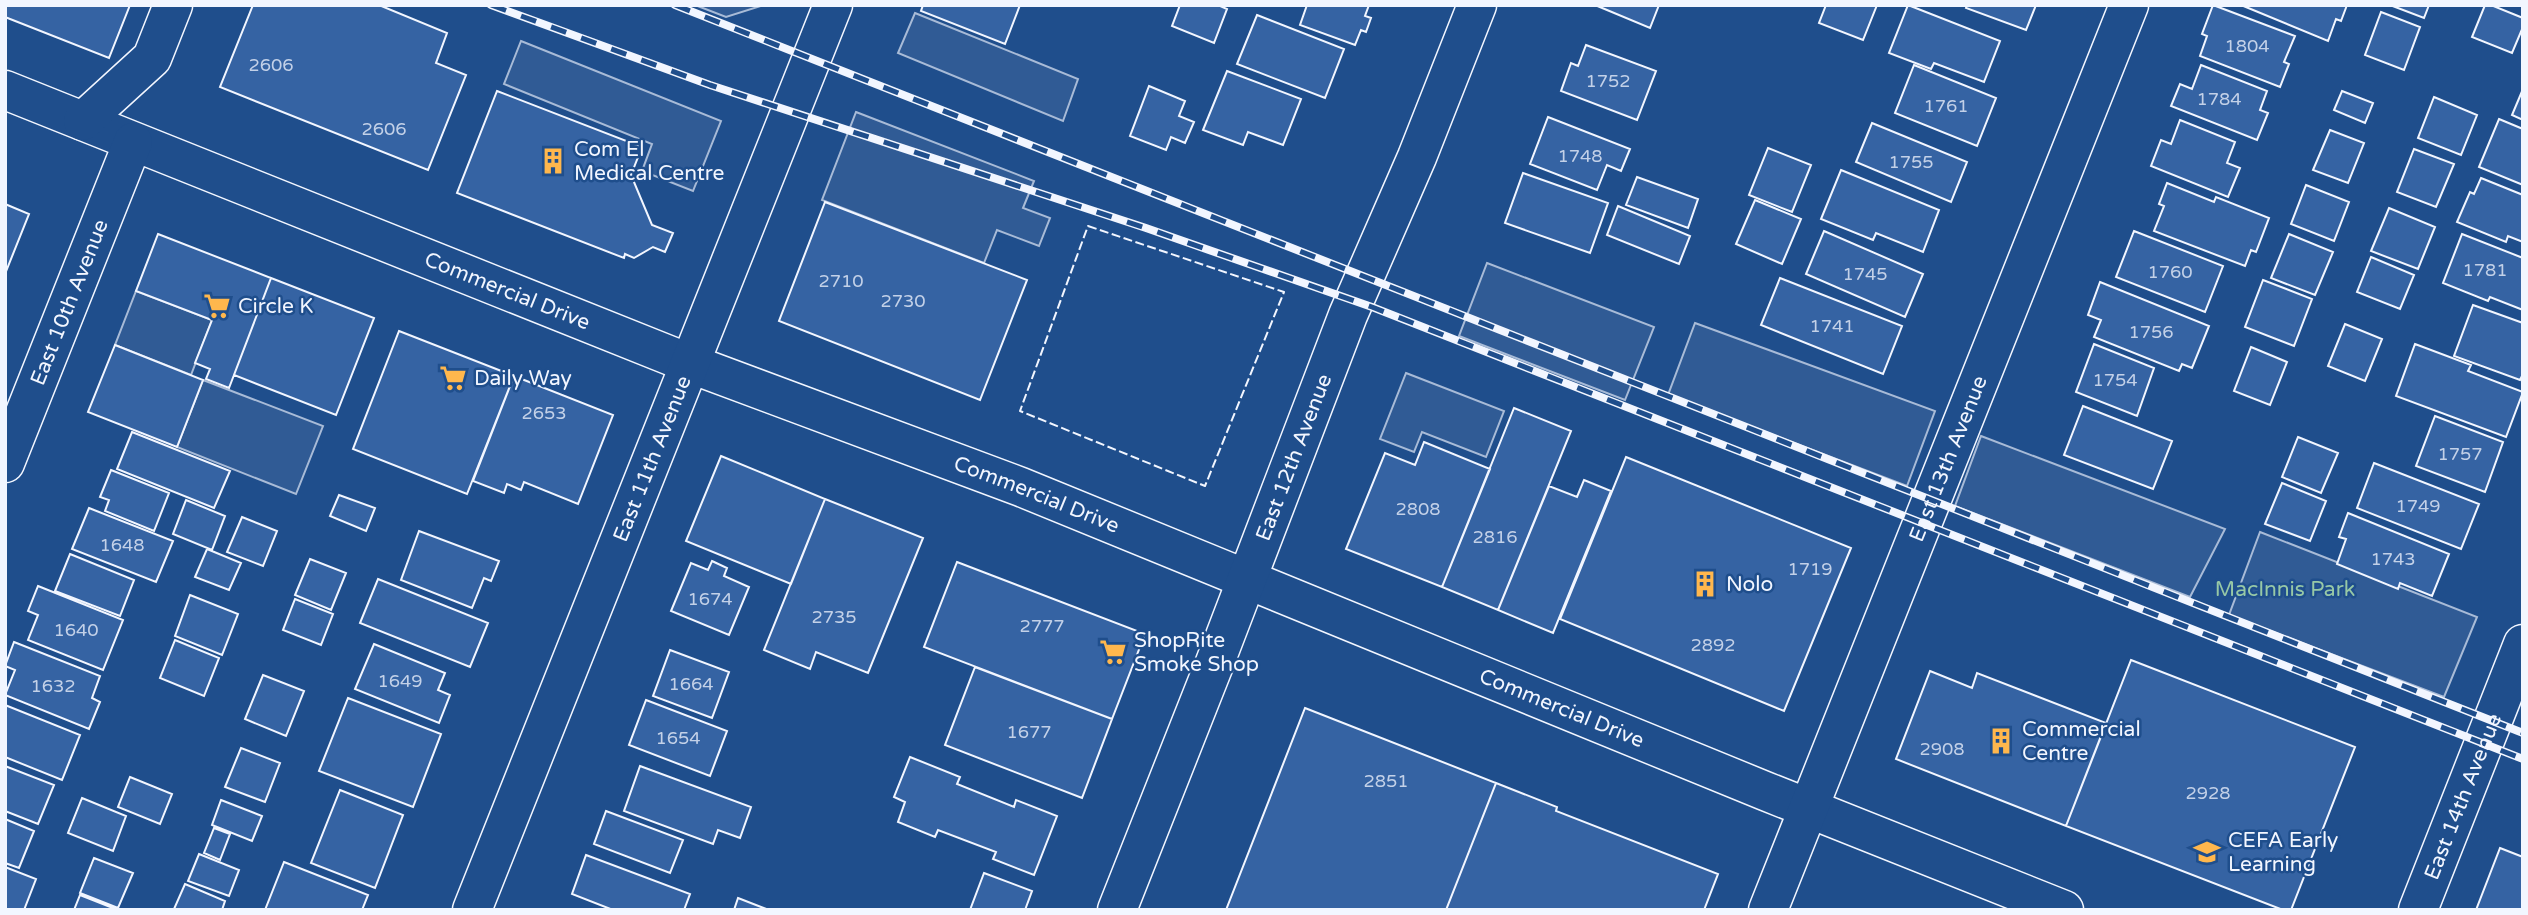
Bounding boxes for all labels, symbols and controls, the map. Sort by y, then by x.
house number: 1804 [2224,35,2270,57]
house number: 2606 [248,54,294,76]
house number: 1752 [1585,70,1631,92]
house number: 1784 [2196,88,2242,110]
house number: 1761 [1923,95,1969,117]
house number: 2606 [361,118,407,140]
place label: Com El Medical Centre [574,137,724,186]
house number: 1748 [1557,145,1603,167]
building icon: Com El Medical Centre [538,146,568,176]
house number: 1755 [1888,151,1934,173]
street label: East 10th Avenue [25,216,114,389]
street label: Commercial Drive [421,247,594,335]
house number: 1781 [2462,259,2508,281]
house number: 1760 [2147,261,2193,283]
house number: 1745 [1842,263,1888,285]
house number: 2710 [818,270,864,292]
house number: 2730 [880,290,926,312]
supermarket icon: Circle K [202,291,232,321]
place label: Circle K [238,294,313,319]
house number: 1741 [1809,315,1855,337]
house number: 1756 [2128,321,2174,343]
supermarket icon: Daily Way [438,363,468,393]
place label: Daily Way [474,366,572,391]
house number: 1754 [2092,369,2138,391]
street label: East 12th Avenue [1251,370,1337,544]
street label: East 11th Avenue [608,372,697,545]
street label: East 13th Avenue [1904,372,1993,545]
house number: 2653 [521,402,567,424]
house number: 1757 [2437,443,2483,465]
street label: Commercial Drive [950,451,1123,539]
house number: 1749 [2395,495,2441,517]
house number: 2808 [1395,498,1441,520]
house number: 2816 [1472,526,1518,548]
house number: 1648 [99,534,145,556]
house number: 1743 [2370,548,2416,570]
house number: 1719 [1787,558,1833,580]
building icon: Nolo [1690,569,1720,599]
place label: Nolo [1726,572,1773,597]
park label: MacInnis Park [2215,577,2355,602]
house number: 1674 [687,588,733,610]
house number: 2735 [811,606,857,628]
house number: 2777 [1019,615,1065,637]
house number: 1640 [53,619,99,641]
place label: ShopRite Smoke Shop [1134,628,1259,677]
house number: 2892 [1690,634,1736,656]
supermarket icon: ShopRite Smoke Shop [1098,637,1128,667]
street label: Commercial Drive [1475,664,1648,753]
house number: 1649 [377,670,423,692]
house number: 1664 [668,673,714,695]
house number: 1632 [30,675,76,697]
street label: East 14th Avenue [2419,710,2507,883]
place label: Commercial Centre [2022,717,2141,766]
house number: 1677 [1006,721,1052,743]
building icon: Commercial Centre [1986,726,2016,756]
house number: 1654 [655,727,701,749]
house number: 2908 [1919,738,1965,760]
house number: 2851 [1363,770,1409,792]
house number: 2928 [2185,782,2231,804]
place label: CEFA Early Learning [2228,828,2338,877]
school or university icon: CEFA Early Learning [2192,837,2222,867]

